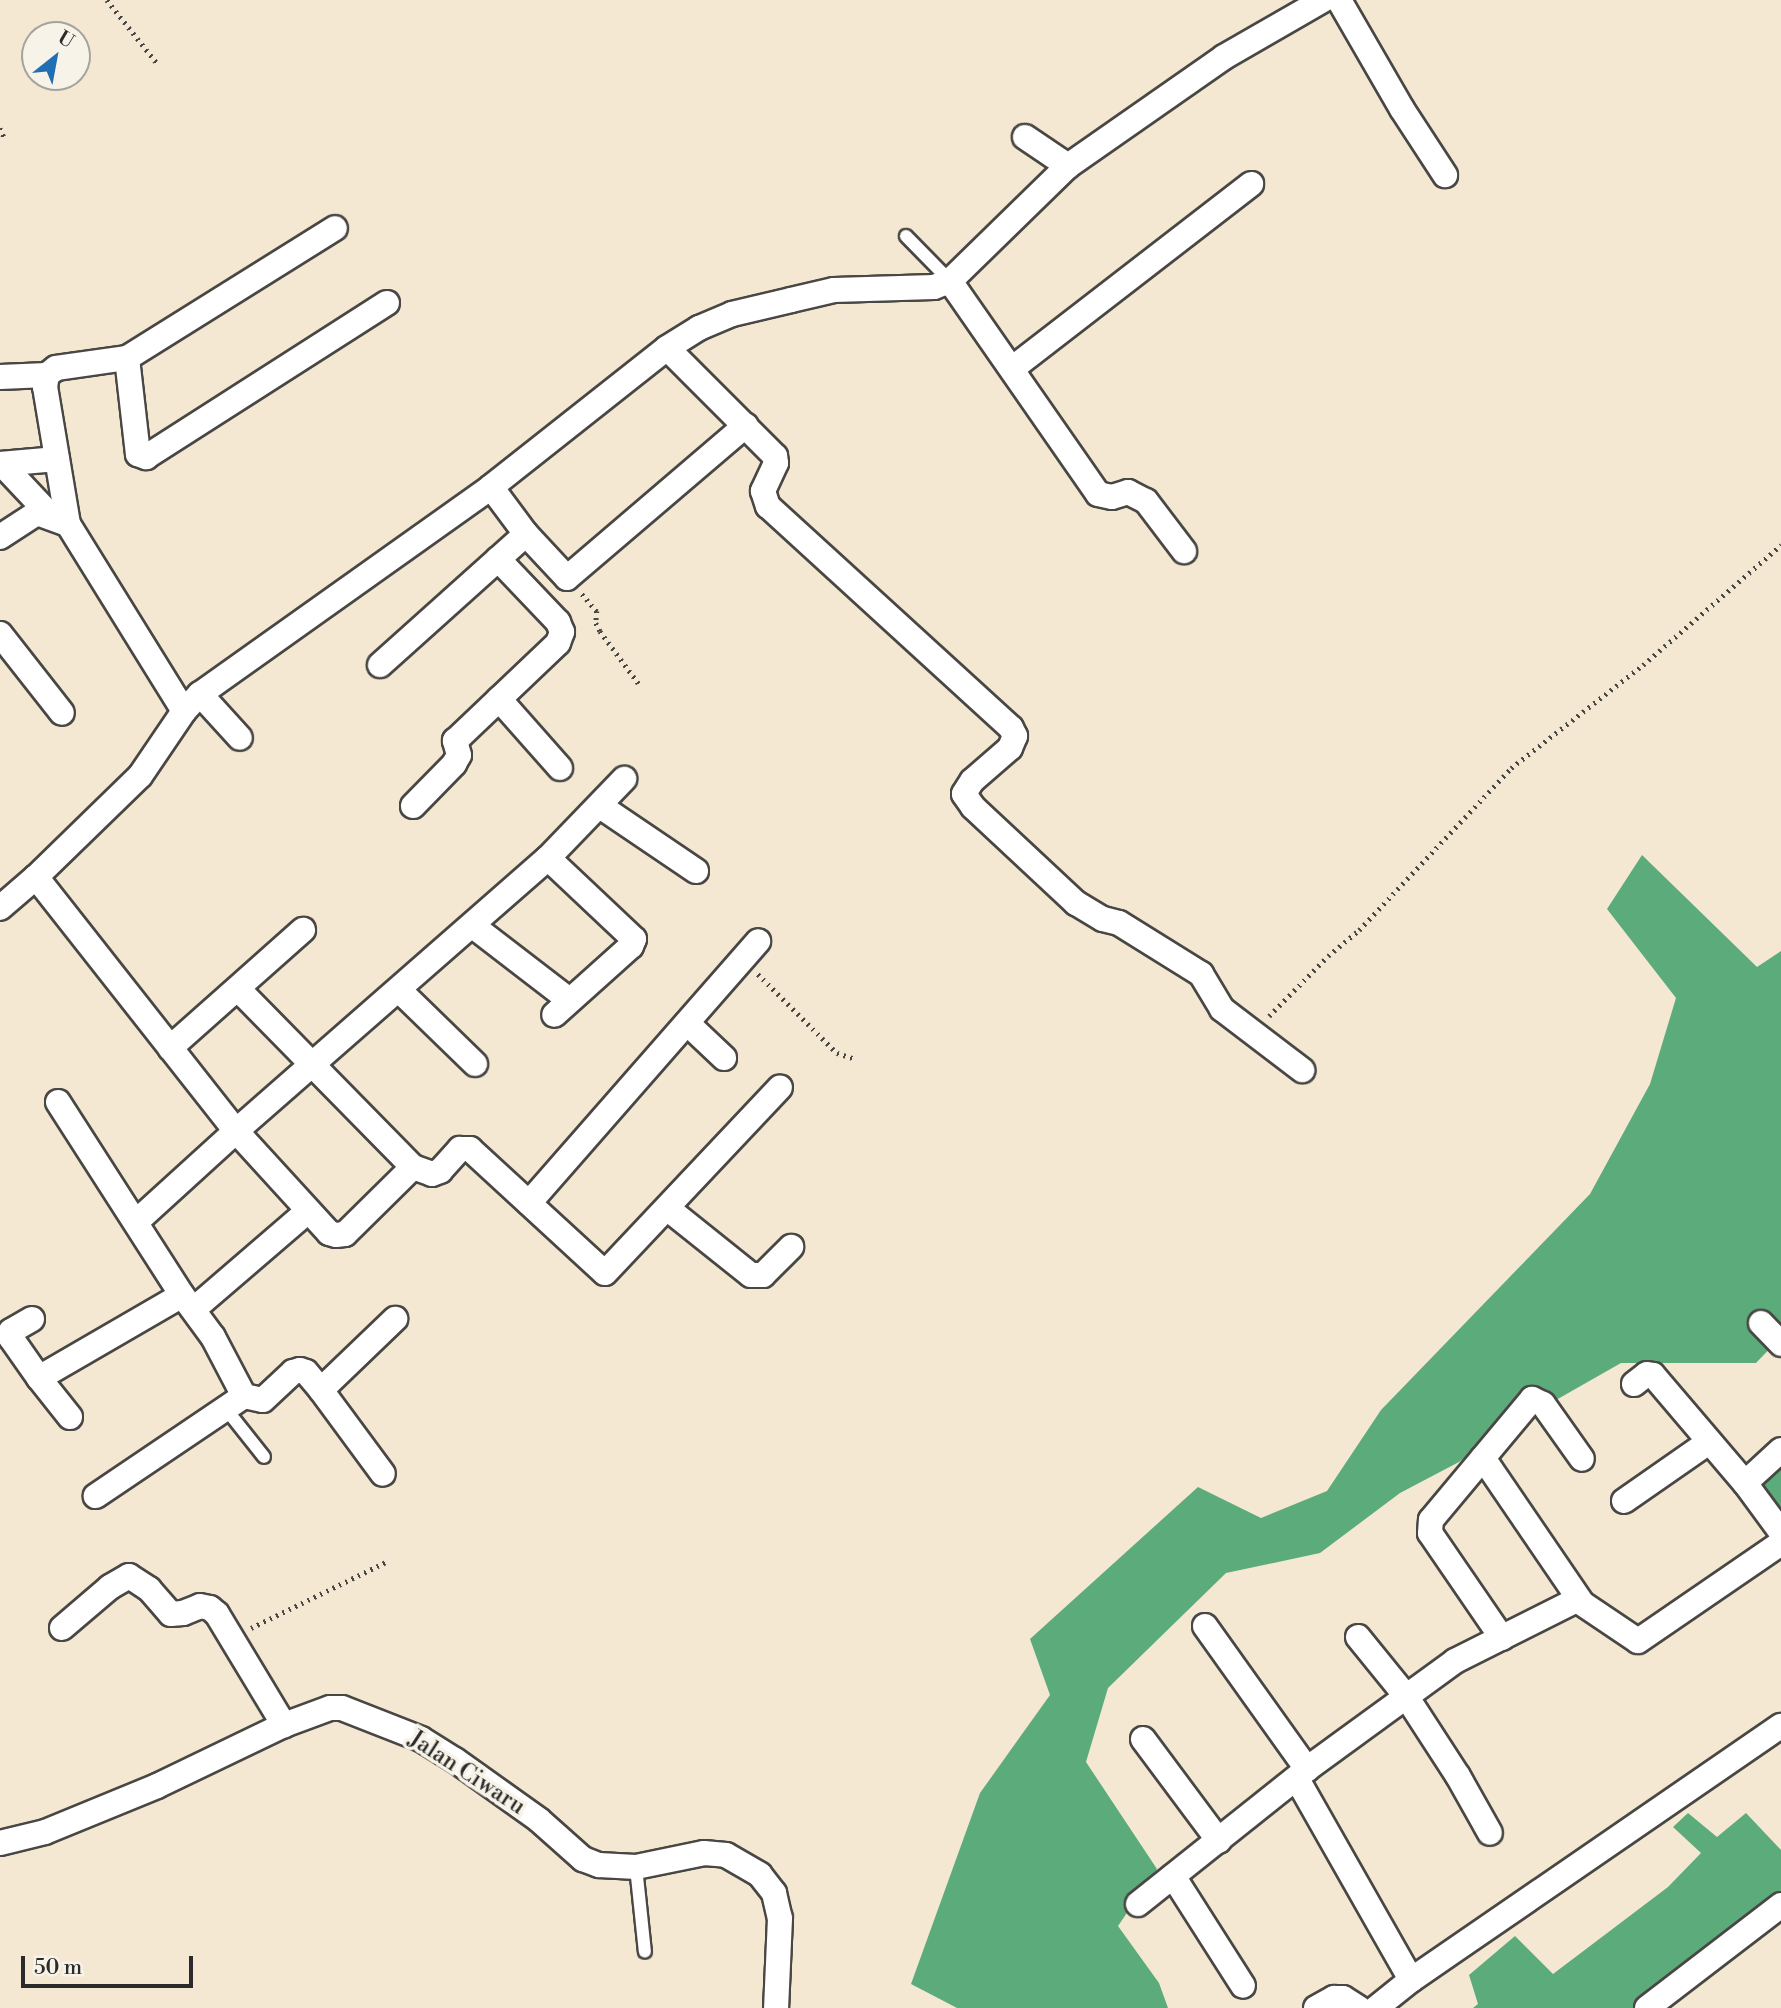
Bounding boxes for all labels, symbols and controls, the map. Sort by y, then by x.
north arrow [21,21,91,91]
text: U [53,26,78,54]
street label: Jalan Ciwaru [404,1725,530,1821]
scale bar [24,1941,196,1985]
text: 50 m [34,1955,82,1981]

